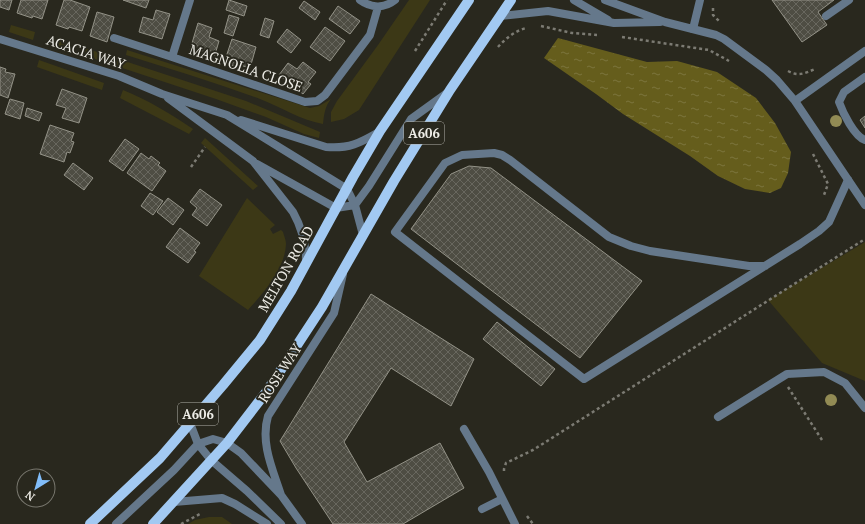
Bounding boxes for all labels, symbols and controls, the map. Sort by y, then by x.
street label: ACACIA WAY [44,30,129,74]
street label: MAGNOLIA CLOSE [187,39,305,96]
road number: A606 [404,122,444,144]
street label: MELTON ROAD [253,222,318,315]
street label: ROSE WAY [253,339,306,406]
road number: A606 [178,403,218,425]
north arrow [16,468,56,508]
text: N [22,487,38,504]

